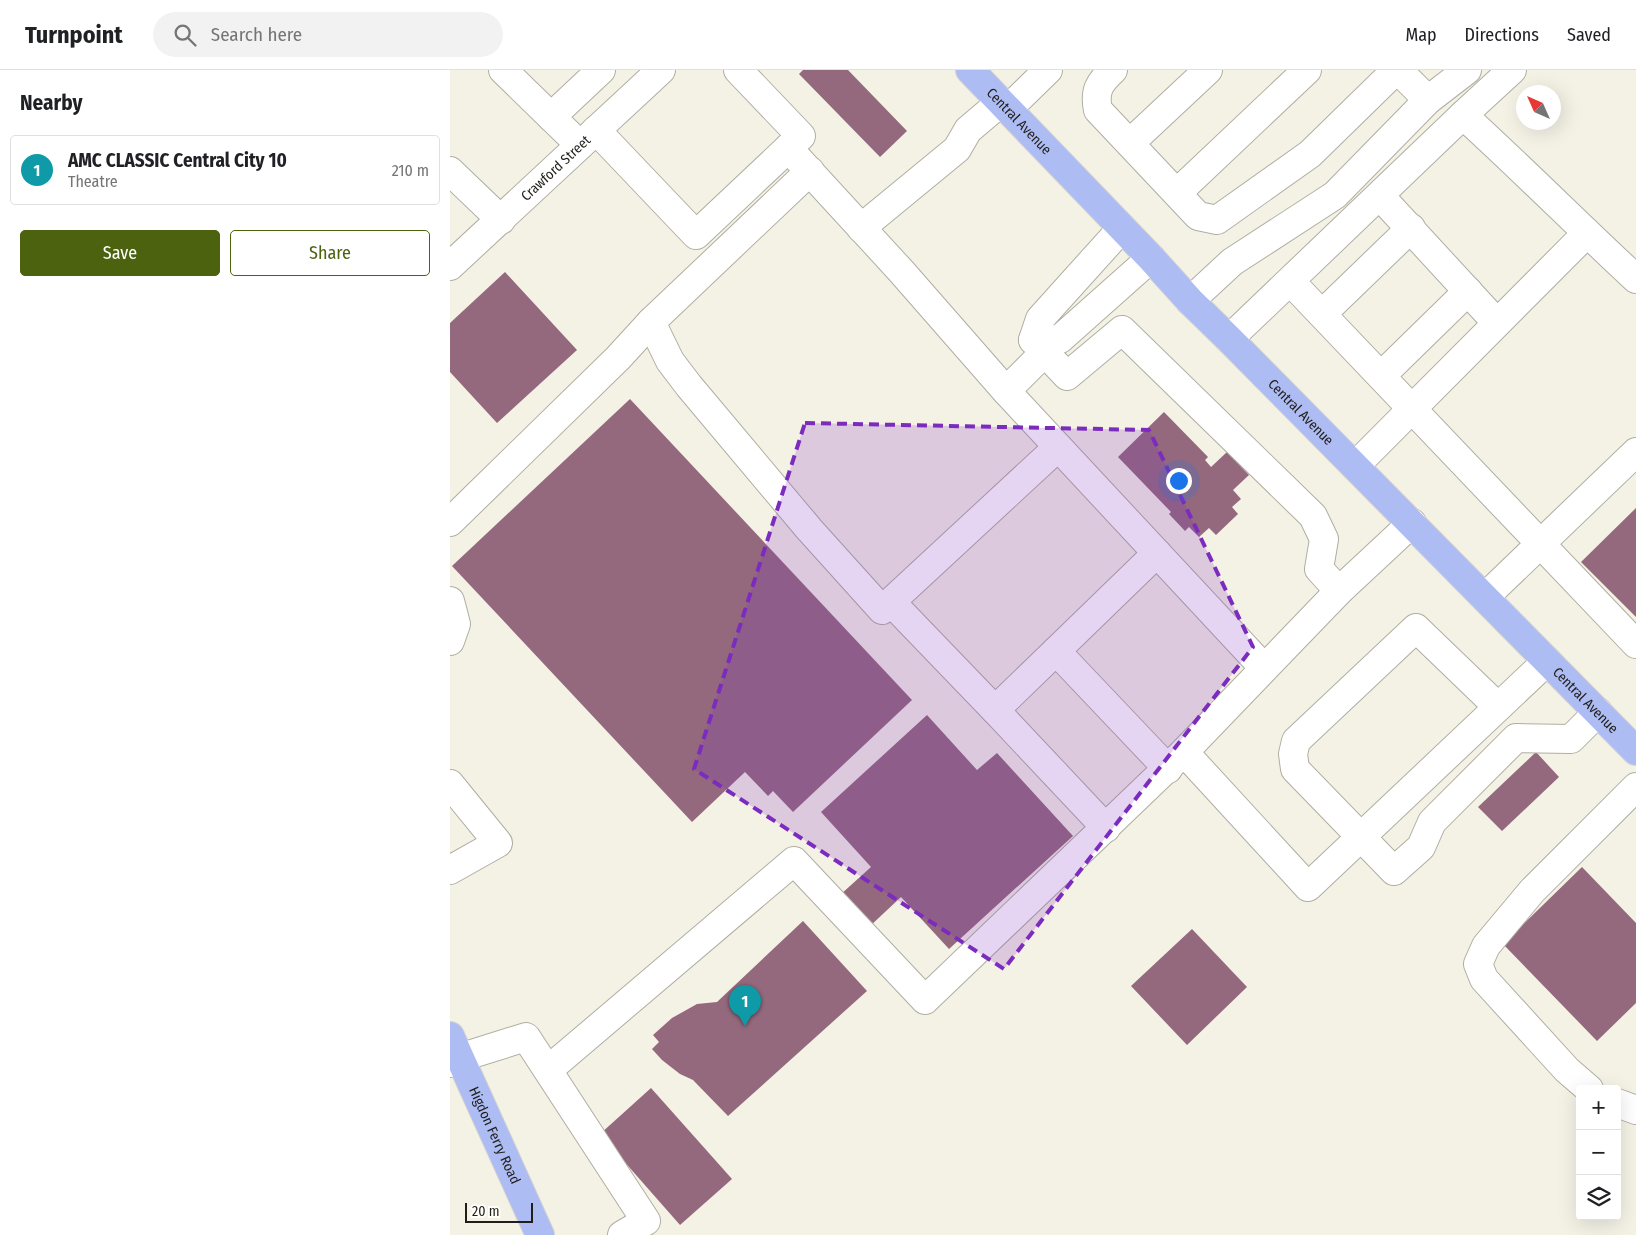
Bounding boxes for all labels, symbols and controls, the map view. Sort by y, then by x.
search box [153,12,503,57]
text: Turnpoint [25,21,123,49]
icon: search [171,21,199,49]
text: Search here [211,23,302,46]
text: Map [1405,24,1437,46]
text: Directions [1465,24,1539,46]
text: Saved [1567,24,1611,46]
street label: Central Avenue [983,84,1055,158]
north arrow [1516,85,1561,130]
text: Nearby [20,90,82,116]
street label: Crawford Street [517,131,594,204]
text: AMC CLASSIC Central City 10 [68,149,287,172]
text: 1 [34,161,40,180]
text: 210 m [392,161,429,180]
text: Theatre [68,172,118,191]
button: Save [20,230,220,276]
button: Share [230,230,430,276]
street label: Central Avenue [1265,375,1337,449]
your location [1166,468,1192,494]
street label: Central Avenue [1549,663,1622,737]
pin: 1 [729,985,761,1026]
street label: Higdon Ferry Road [466,1084,524,1187]
map controls [1576,1085,1621,1220]
button: + [1576,1085,1621,1130]
button: − [1576,1130,1621,1175]
button: layers [1576,1175,1621,1220]
scale bar [465,1200,532,1223]
text: 20 m [472,1203,500,1220]

